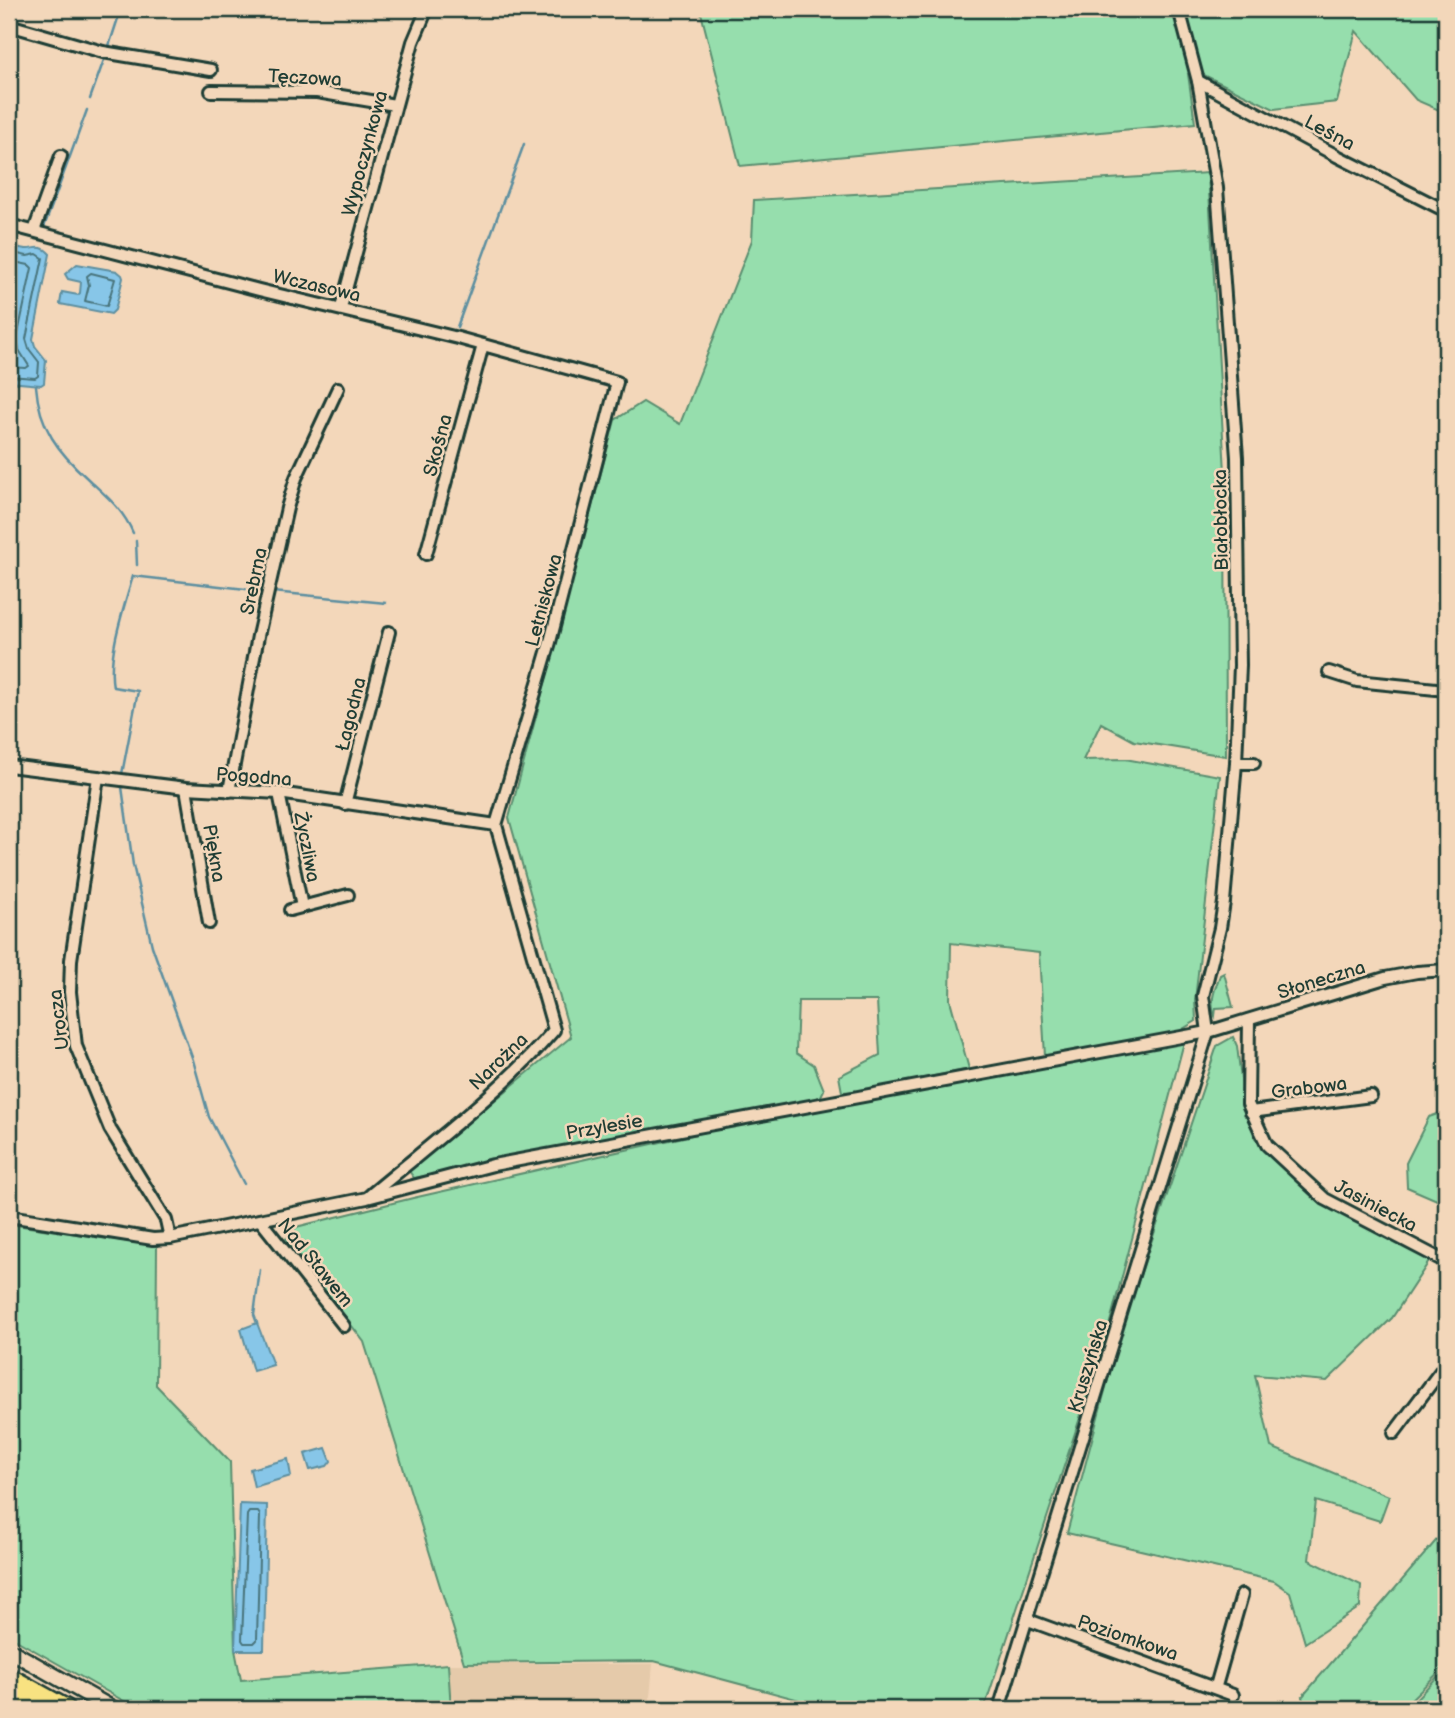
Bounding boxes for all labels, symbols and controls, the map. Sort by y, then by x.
street label: Tęczowa [268,65,342,92]
street label: Wypoczynkowa [338,88,393,219]
street label: Leśna [1300,111,1358,156]
street label: Wczasowa [271,265,363,308]
street label: Skośna [419,412,458,479]
street label: Białobłocka [1209,469,1234,571]
street label: Srebrna [236,546,273,617]
street label: Letniskowa [521,552,568,649]
street label: Łagodna [331,675,372,754]
street label: Pogodna [215,763,293,792]
street label: Życzliwa [288,809,325,884]
street label: Piękna [197,822,230,884]
street label: Słoneczna [1275,956,1368,1005]
street label: Urocza [44,988,75,1051]
street label: Narożna [465,1029,533,1096]
street label: Grabowa [1270,1072,1348,1105]
street label: Przylesie [564,1109,644,1146]
street label: Jasiniecka [1330,1175,1421,1238]
street label: Nad Stawem [272,1214,358,1312]
street label: Kruszyńska [1063,1317,1113,1416]
street label: Poziomkowa [1074,1610,1181,1666]

